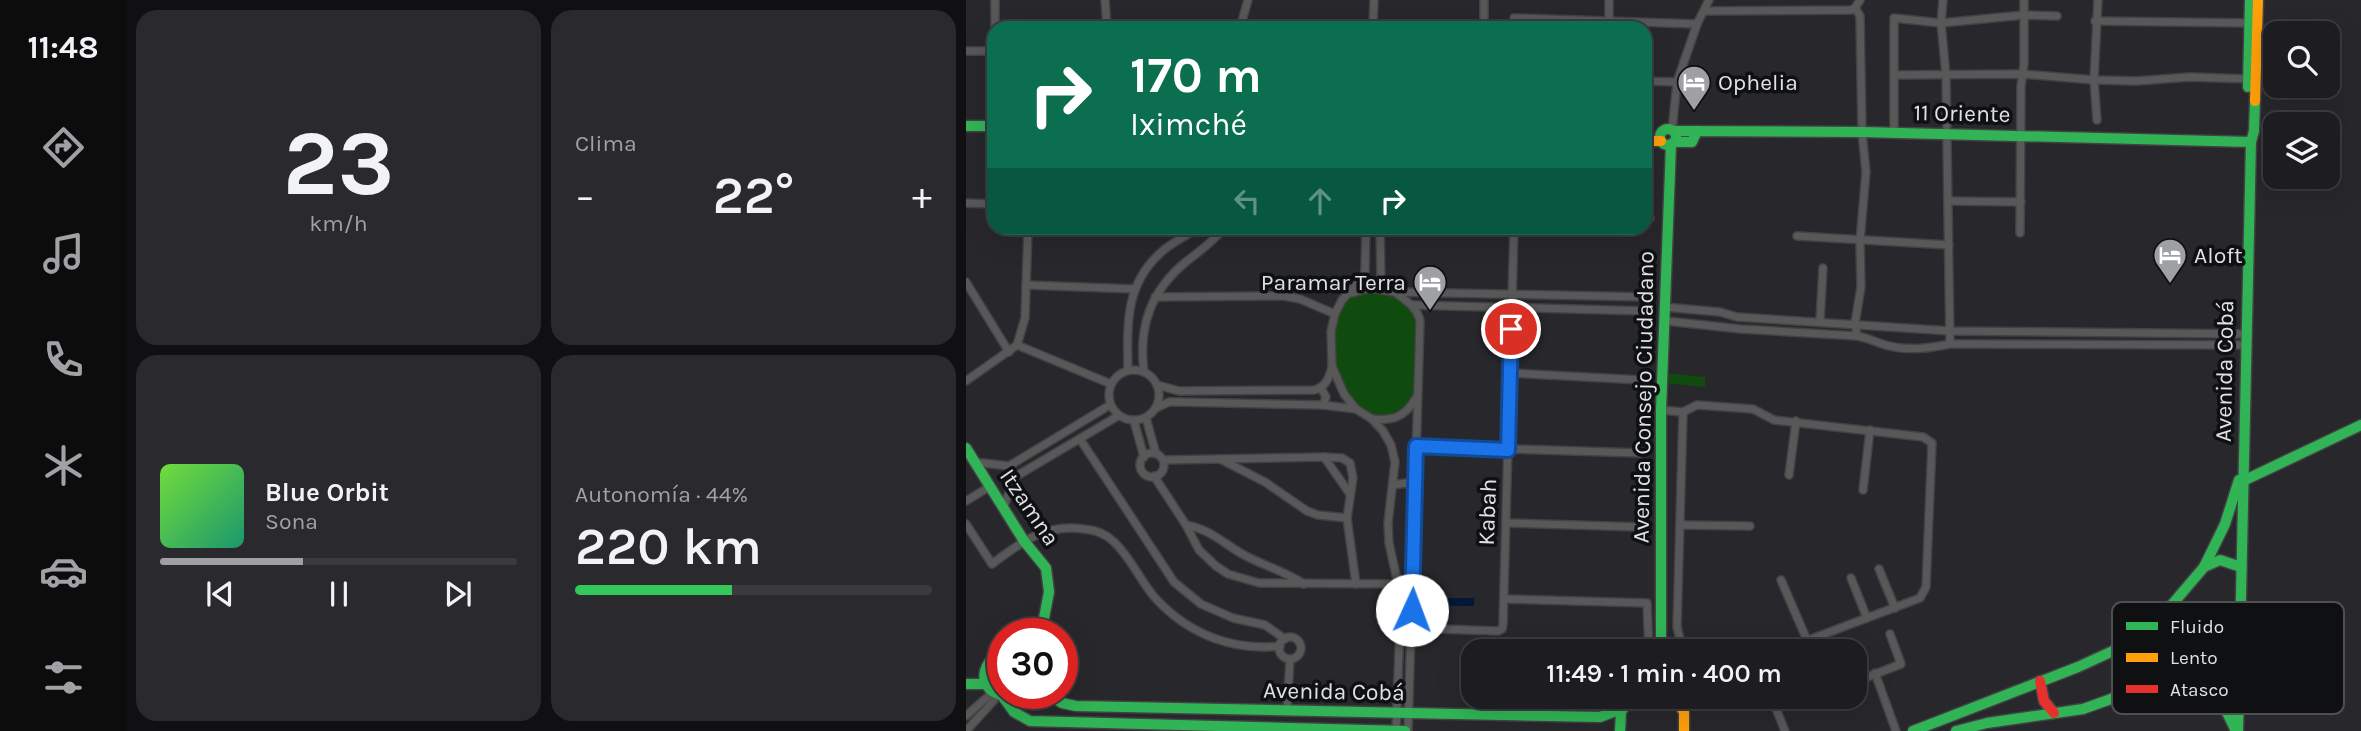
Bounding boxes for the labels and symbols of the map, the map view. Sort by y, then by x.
hotel icon: Ophelia [1675,63,1713,112]
place label: Ophelia [1718,69,1798,96]
street label: 11 Oriente [1913,99,2011,128]
hotel icon: Aloft [2151,236,2189,285]
place label: Aloft [2194,242,2243,269]
street label: Avenida Consejo Ciudadano [1627,251,1660,543]
hotel icon: Paramar Terra [1411,263,1449,312]
place label: Paramar Terra [1261,269,1406,296]
pin [1481,299,1541,359]
street label: Avenida Cobá [2210,300,2239,442]
street label: Itzamna [994,464,1065,551]
street label: Kabah [1473,478,1502,546]
position arrow [1375,573,1449,647]
legend [2112,602,2344,714]
text: Fluido [2170,616,2224,638]
speed limit sign: 30 [987,618,1078,709]
text: Lento [2170,647,2218,669]
street label: Avenida Cobá [1263,677,1405,706]
text: Atasco [2170,679,2229,701]

